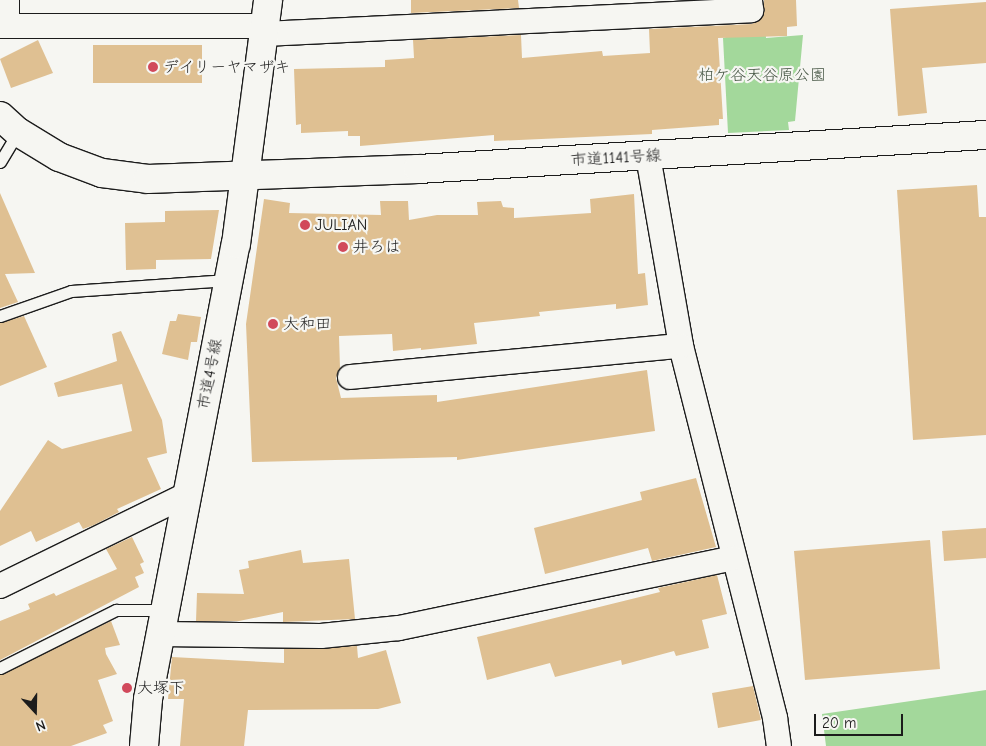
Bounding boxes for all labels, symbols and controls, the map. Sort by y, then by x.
place label: デイリーヤマザキ [163,57,291,77]
marker: デイリーヤマザキ [147,61,159,73]
park label: 柏ケ谷天谷原公園 [698,65,826,85]
street label: 市道1141号線 [570,146,662,170]
place label: JULIAN [315,215,367,235]
marker: JULIAN [299,219,311,231]
place label: 井ろは [353,237,401,257]
marker: 井ろは [337,241,349,253]
place label: 大和田 [283,314,331,334]
marker: 大和田 [267,318,279,330]
street label: 市道4号線 [194,337,226,411]
place label: 大塚下 [137,678,185,698]
marker: 大塚下 [121,682,133,694]
north arrow [10,686,60,736]
scale bar [816,704,905,736]
text: 20 m [822,714,856,732]
text: N [33,716,48,735]

